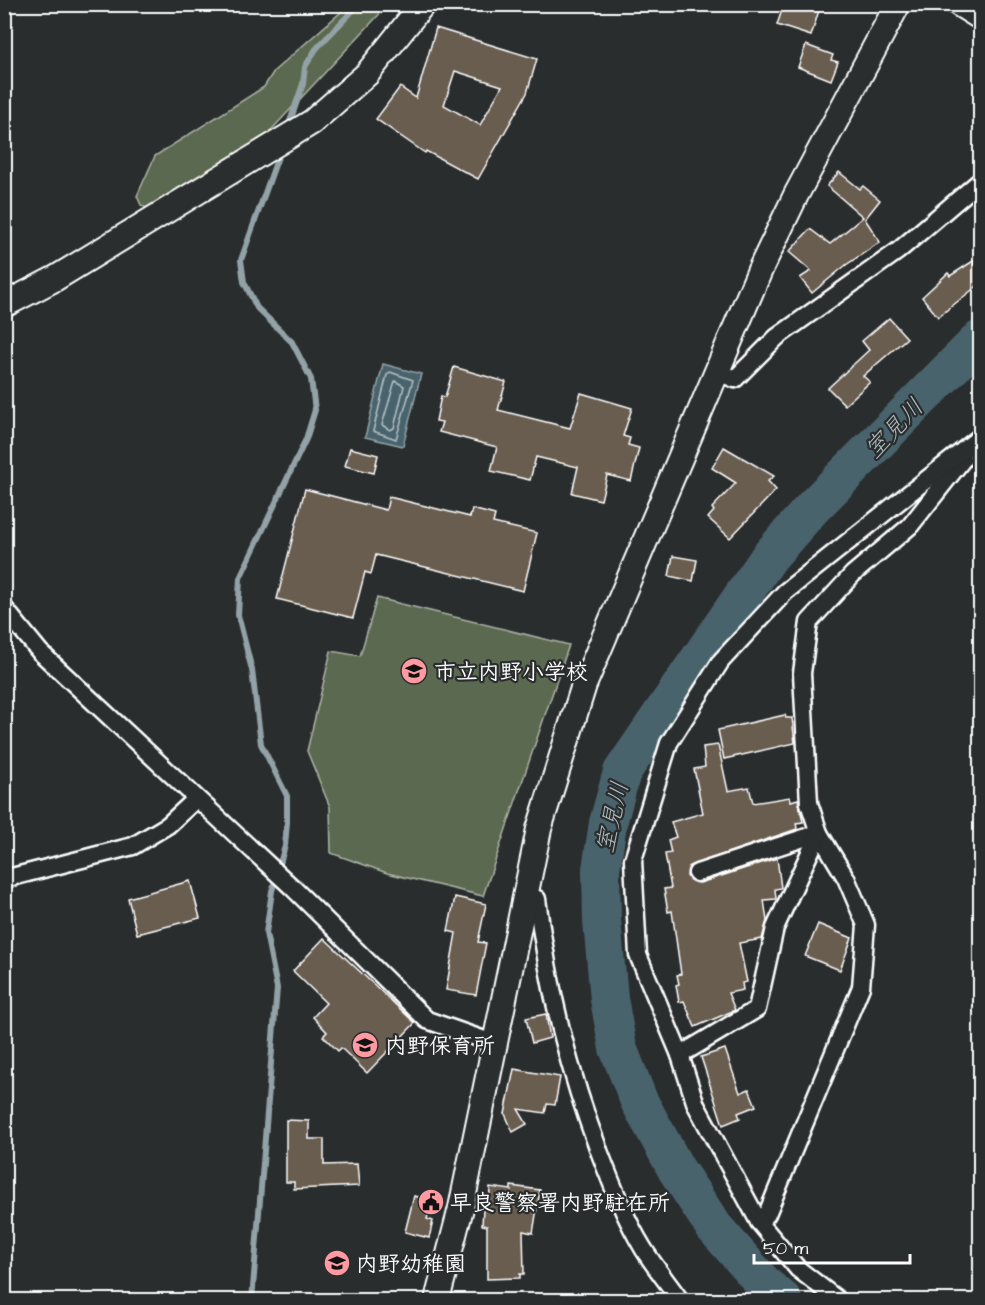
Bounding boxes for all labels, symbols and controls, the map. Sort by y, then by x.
water label: 室見川 [857,391,932,466]
school or university icon: 市立内野小学校 [399,656,429,686]
place label: 市立内野小学校 [434,657,588,688]
water label: 室見川 [588,778,638,856]
school or university icon: 内野保育所 [350,1030,380,1060]
place label: 内野保育所 [385,1031,495,1062]
public building icon: 早良警察署内野駐在所 [416,1187,446,1217]
place label: 早良警察署内野駐在所 [450,1188,670,1219]
scale bar [754,1227,910,1265]
text: 50 m [763,1236,808,1261]
school or university icon: 内野幼稚園 [322,1248,352,1278]
place label: 内野幼稚園 [356,1249,466,1280]

